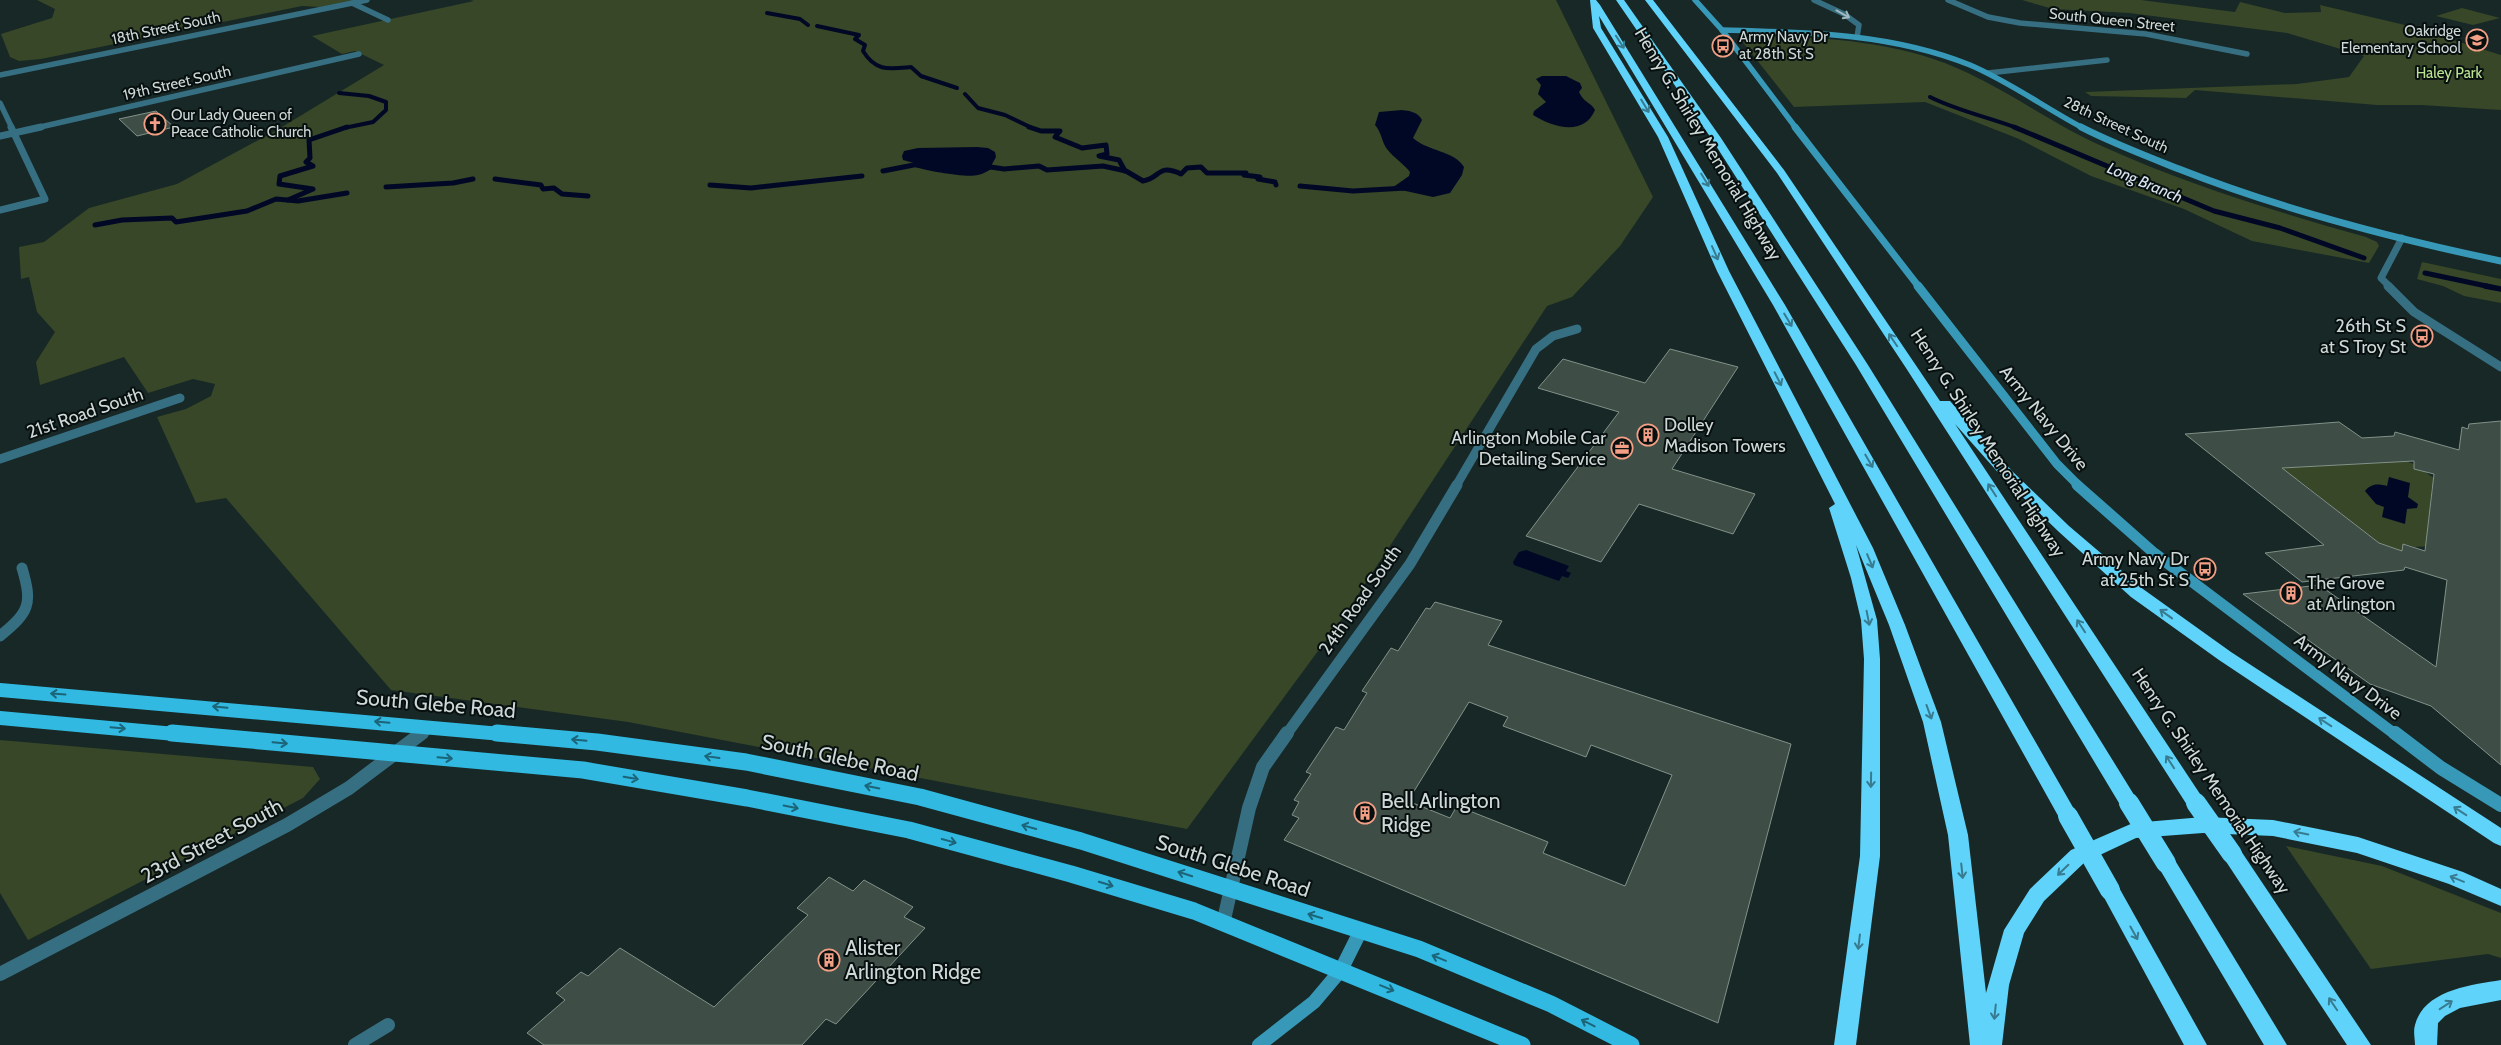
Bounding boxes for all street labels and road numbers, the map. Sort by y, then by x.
street label: South Queen Street [2048,4,2176,36]
street label: 18th Street South [110,8,222,48]
street label: Henry G. Shirley Memorial Highway [1630,24,1786,264]
street label: 19th Street South [121,62,233,104]
street label: 28th Street South [2061,93,2171,157]
street label: Henry G. Shirley Memorial Highway [1906,325,2070,561]
street label: Army Navy Drive [1995,361,2093,475]
street label: 21st Road South [24,383,146,443]
street label: 24th Road South [1314,541,1406,659]
street label: Army Navy Drive [2290,630,2406,724]
street label: Henry G. Shirley Memorial Highway [2127,664,2295,898]
street label: South Glebe Road [355,684,517,723]
street label: South Glebe Road [759,729,921,786]
street label: 23rd Street South [137,793,287,888]
street label: South Glebe Road [1153,829,1313,902]

